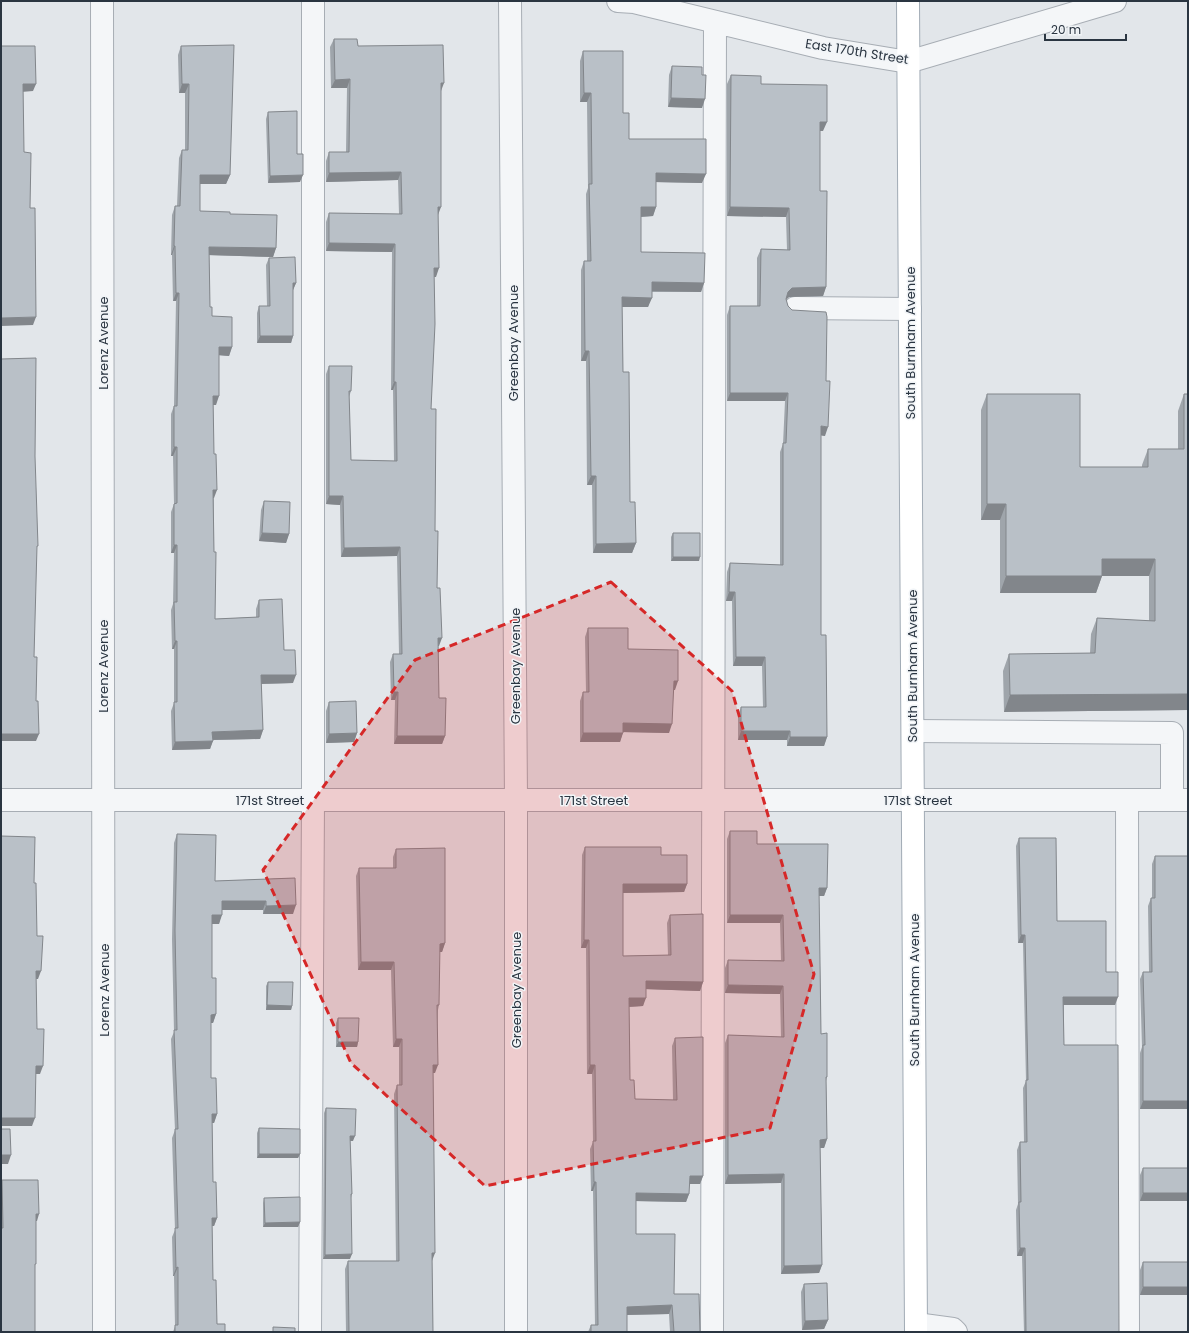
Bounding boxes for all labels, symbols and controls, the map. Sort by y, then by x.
scale bar [1045,16,1126,42]
text: 20 m [1051,21,1081,38]
street label: East 170th Street [804,34,910,69]
street label: South Burnham Avenue [901,266,920,420]
street label: Greenbay Avenue [504,285,523,401]
street label: Lorenz Avenue [94,296,113,390]
street label: South Burnham Avenue [903,589,922,743]
street label: Greenbay Avenue [506,608,525,724]
street label: Lorenz Avenue [94,619,113,713]
street label: 171st Street [236,791,304,810]
street label: 171st Street [560,791,628,810]
street label: 171st Street [884,791,952,810]
street label: South Burnham Avenue [905,913,924,1067]
street label: Greenbay Avenue [507,932,526,1048]
street label: Lorenz Avenue [95,943,114,1037]

